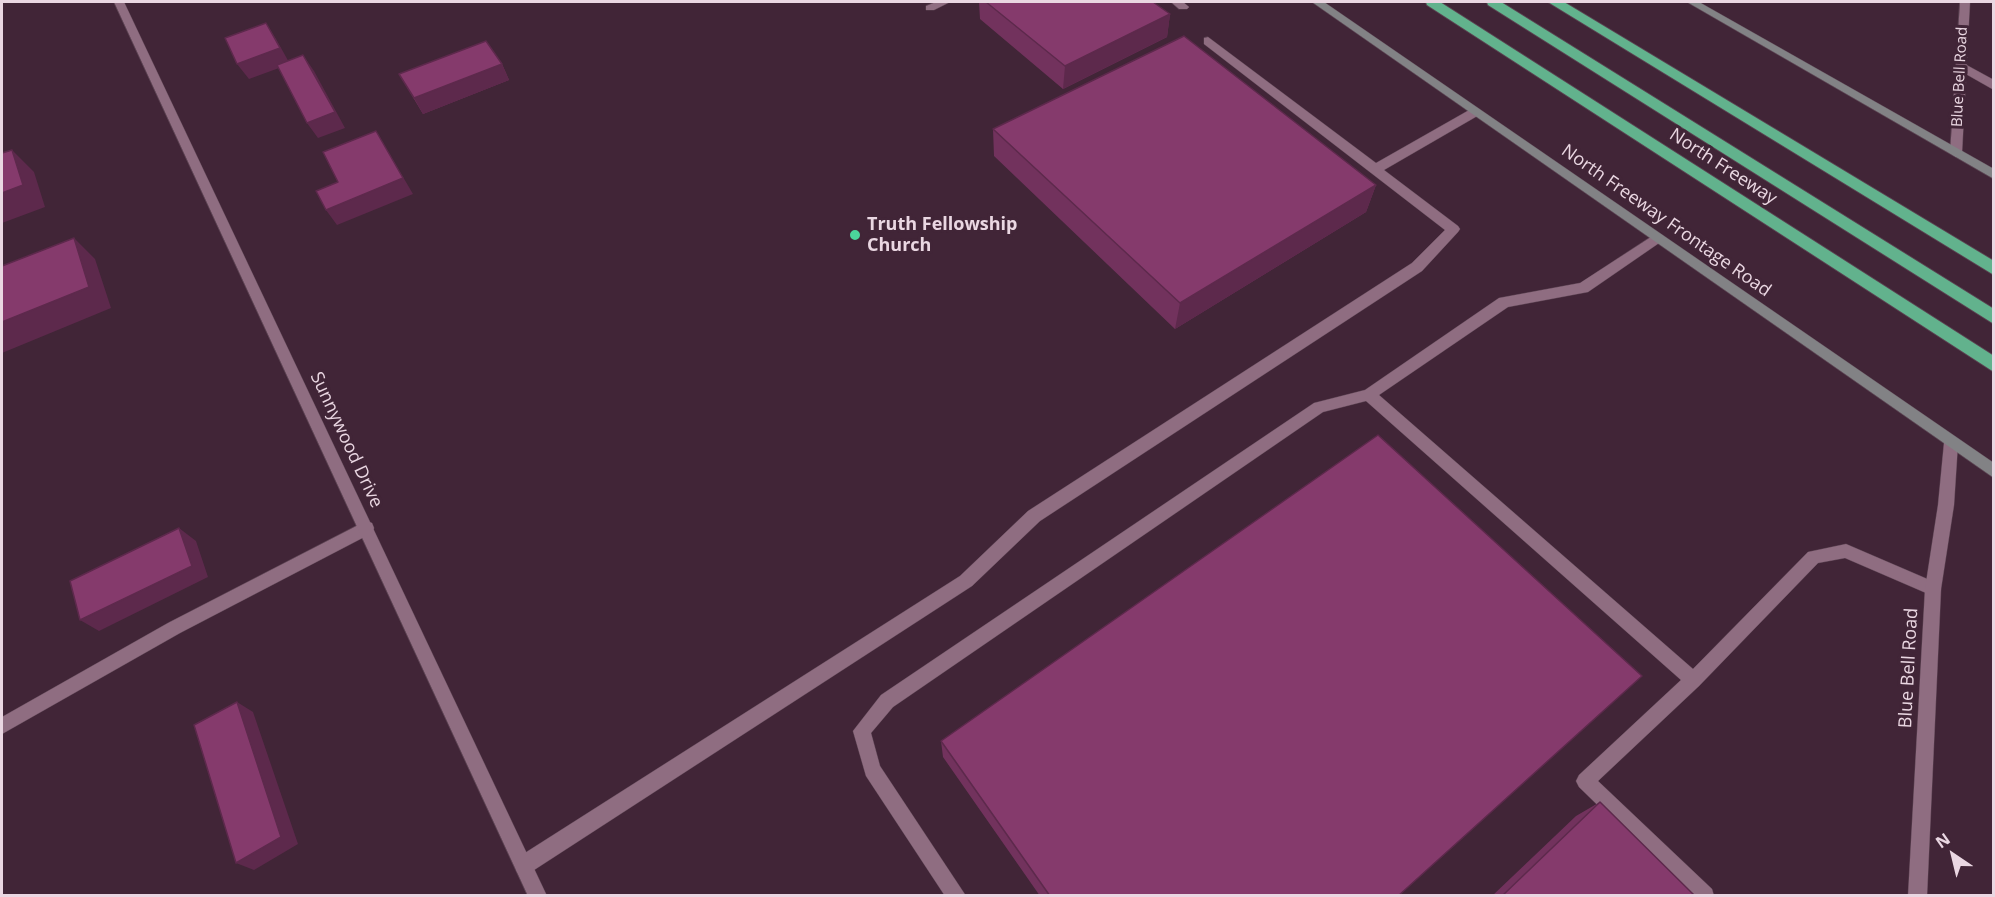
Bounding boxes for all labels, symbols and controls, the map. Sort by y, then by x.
street label: Blue Bell Road [1948,26,1972,128]
street label: North Freeway [1665,124,1781,210]
street label: North Freeway Frontage Road [1557,140,1775,302]
place label: Truth Fellowship Church [867,214,1017,256]
marker: Truth Fellowship Church [848,228,862,242]
street label: Sunnywood Drive [305,369,387,511]
street label: Blue Bell Road [1895,607,1923,729]
north arrow [1923,825,1983,885]
text: N [1931,828,1954,853]

